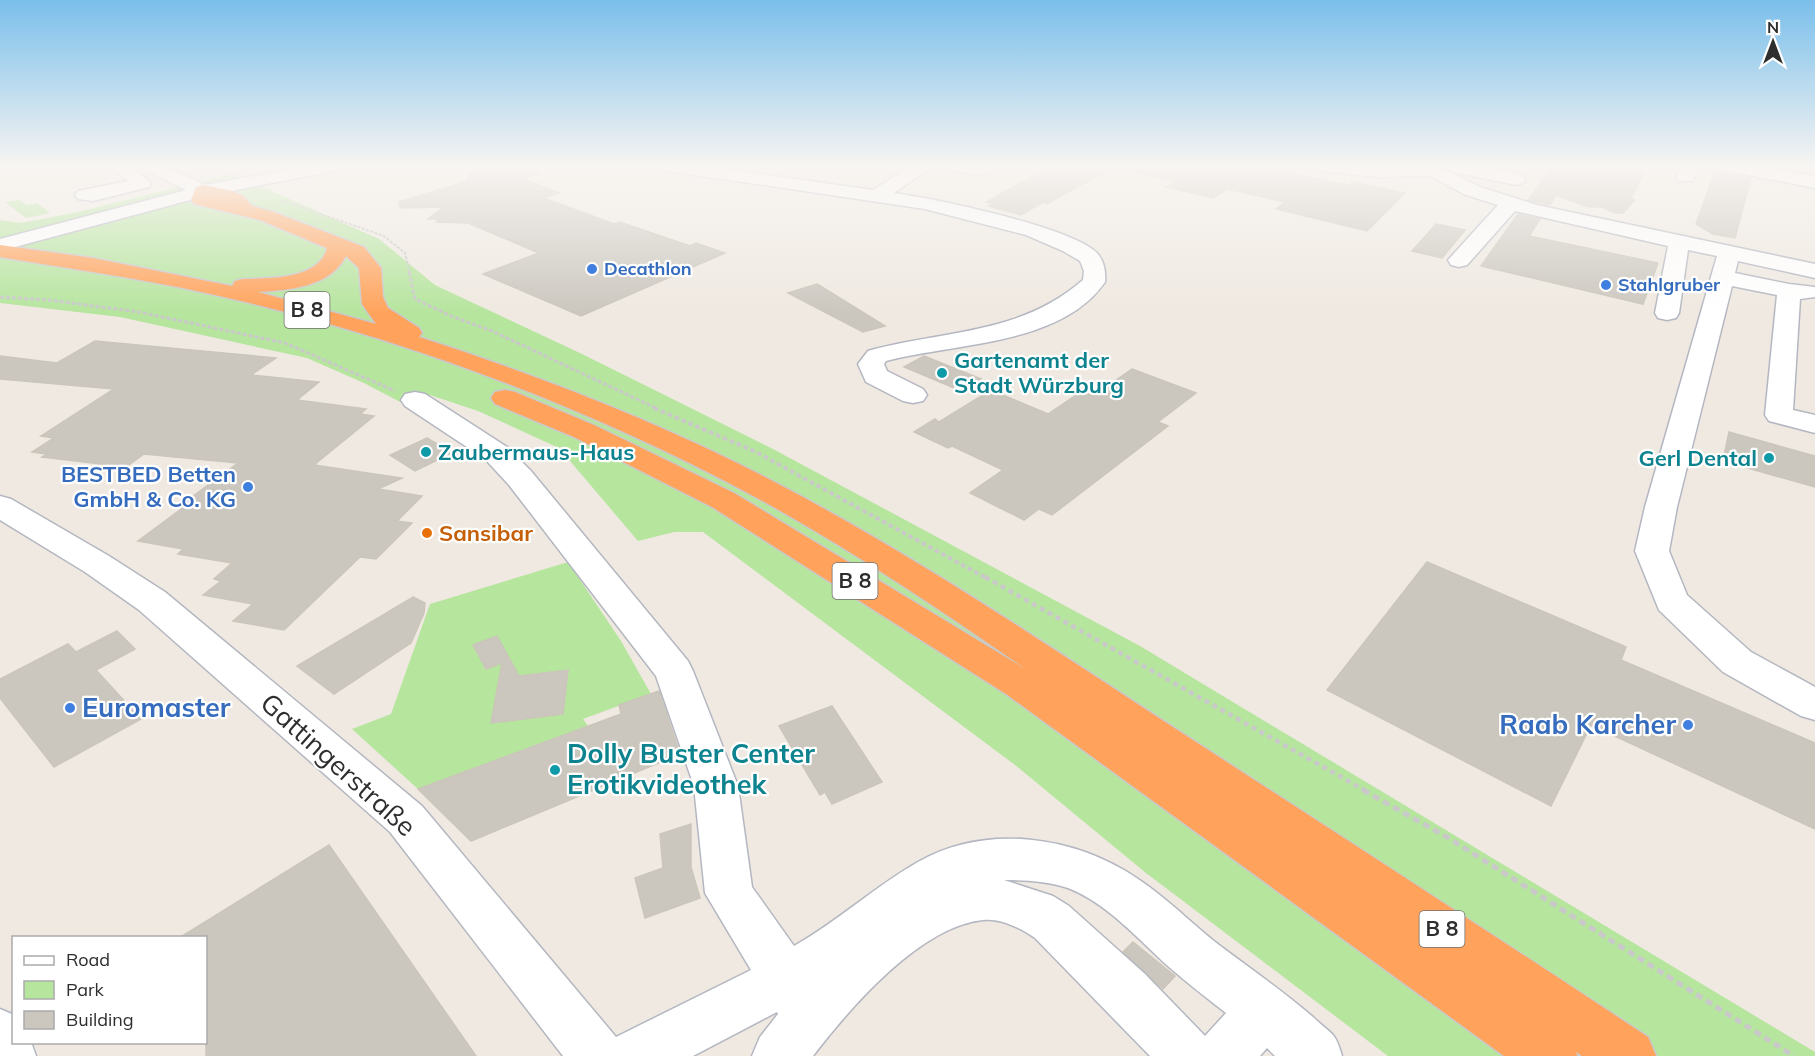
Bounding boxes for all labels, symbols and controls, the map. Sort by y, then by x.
north arrow [1743,12,1803,72]
text: N [1767,17,1779,37]
place label: Decathlon [604,257,692,280]
marker: Decathlon [585,262,599,276]
place label: Stahlgruber [1618,273,1721,296]
marker: Stahlgruber [1599,278,1613,292]
road number: B 8 [284,292,330,328]
place label: Gartenamt der Stadt Würzburg [954,346,1124,399]
marker: Gartenamt der Stadt Würzburg [935,366,949,380]
place label: Zaubermaus-Haus [438,438,634,466]
place label: Gerl Dental [1638,444,1757,472]
marker: Zaubermaus-Haus [419,445,433,459]
marker: Gerl Dental [1762,451,1776,465]
place label: BESTBED Betten GmbH & Co. KG [61,460,236,513]
marker: BESTBED Betten GmbH & Co. KG [241,480,255,494]
place label: Sansibar [439,519,533,547]
marker: Sansibar [420,526,434,540]
road number: B 8 [832,563,878,599]
street label: Gattingerstraße [254,685,424,843]
place label: Euromaster [82,690,231,724]
marker: Euromaster [63,701,77,715]
place label: Raab Karcher [1499,707,1676,741]
marker: Raab Karcher [1681,718,1695,732]
place label: Dolly Buster Center Erotikvideothek [567,736,815,801]
marker: Dolly Buster Center Erotikvideothek [548,763,562,777]
road number: B 8 [1420,911,1464,947]
legend [12,936,207,1044]
text: Road [66,948,110,971]
text: Park [66,978,105,1001]
text: Building [66,1008,134,1031]

